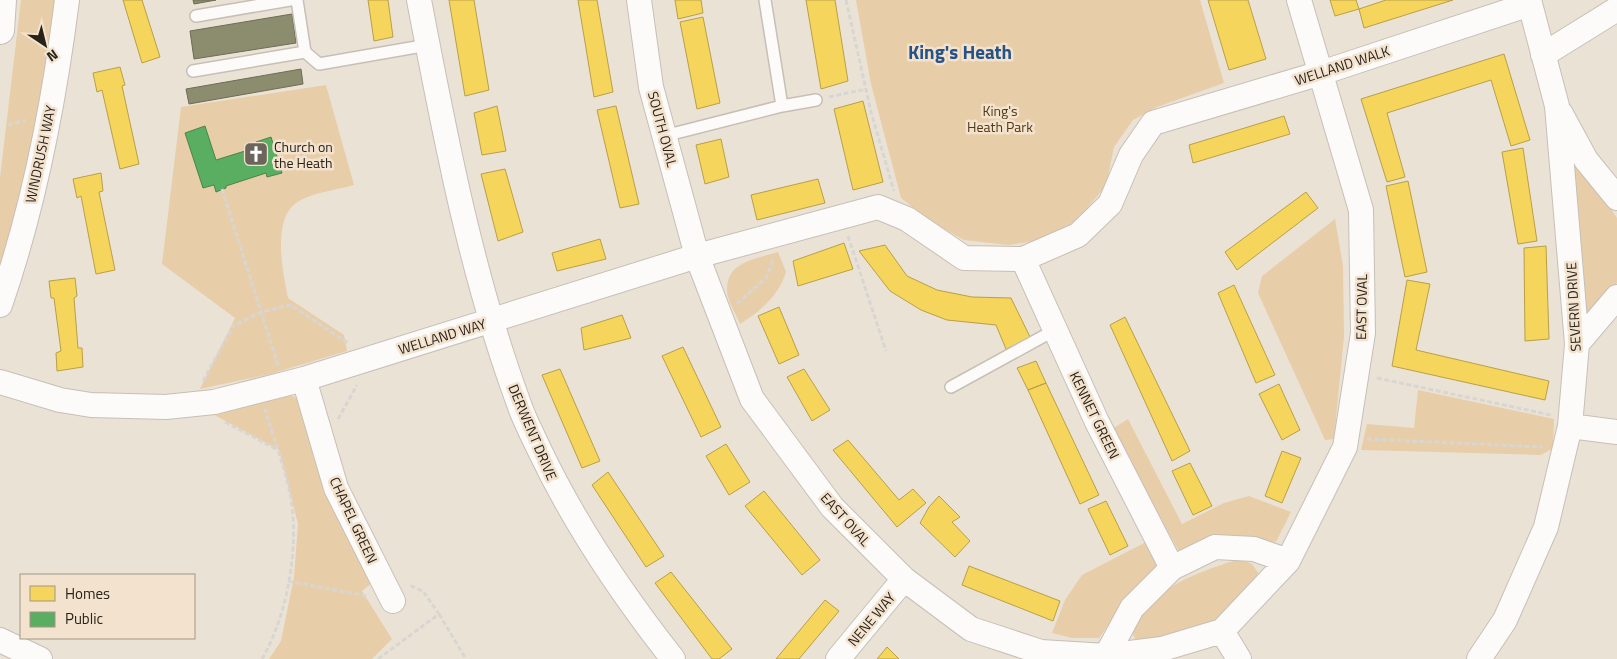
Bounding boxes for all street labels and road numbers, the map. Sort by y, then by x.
street label: WELLAND WALK [1292,40,1392,90]
street label: SOUTH OVAL [643,89,683,169]
street label: WINDRUSH WAY [19,103,61,205]
street label: SEVERN DRIVE [1560,262,1586,352]
street label: EAST OVAL [1350,274,1372,340]
street label: WELLAND WAY [396,313,489,359]
street label: KENNET GREEN [1065,368,1125,462]
street label: DERWENT DRIVE [503,381,563,483]
street label: CHAPEL GREEN [325,473,383,567]
street label: EAST OVAL [816,487,876,551]
street label: NENE WAY [842,587,900,651]

